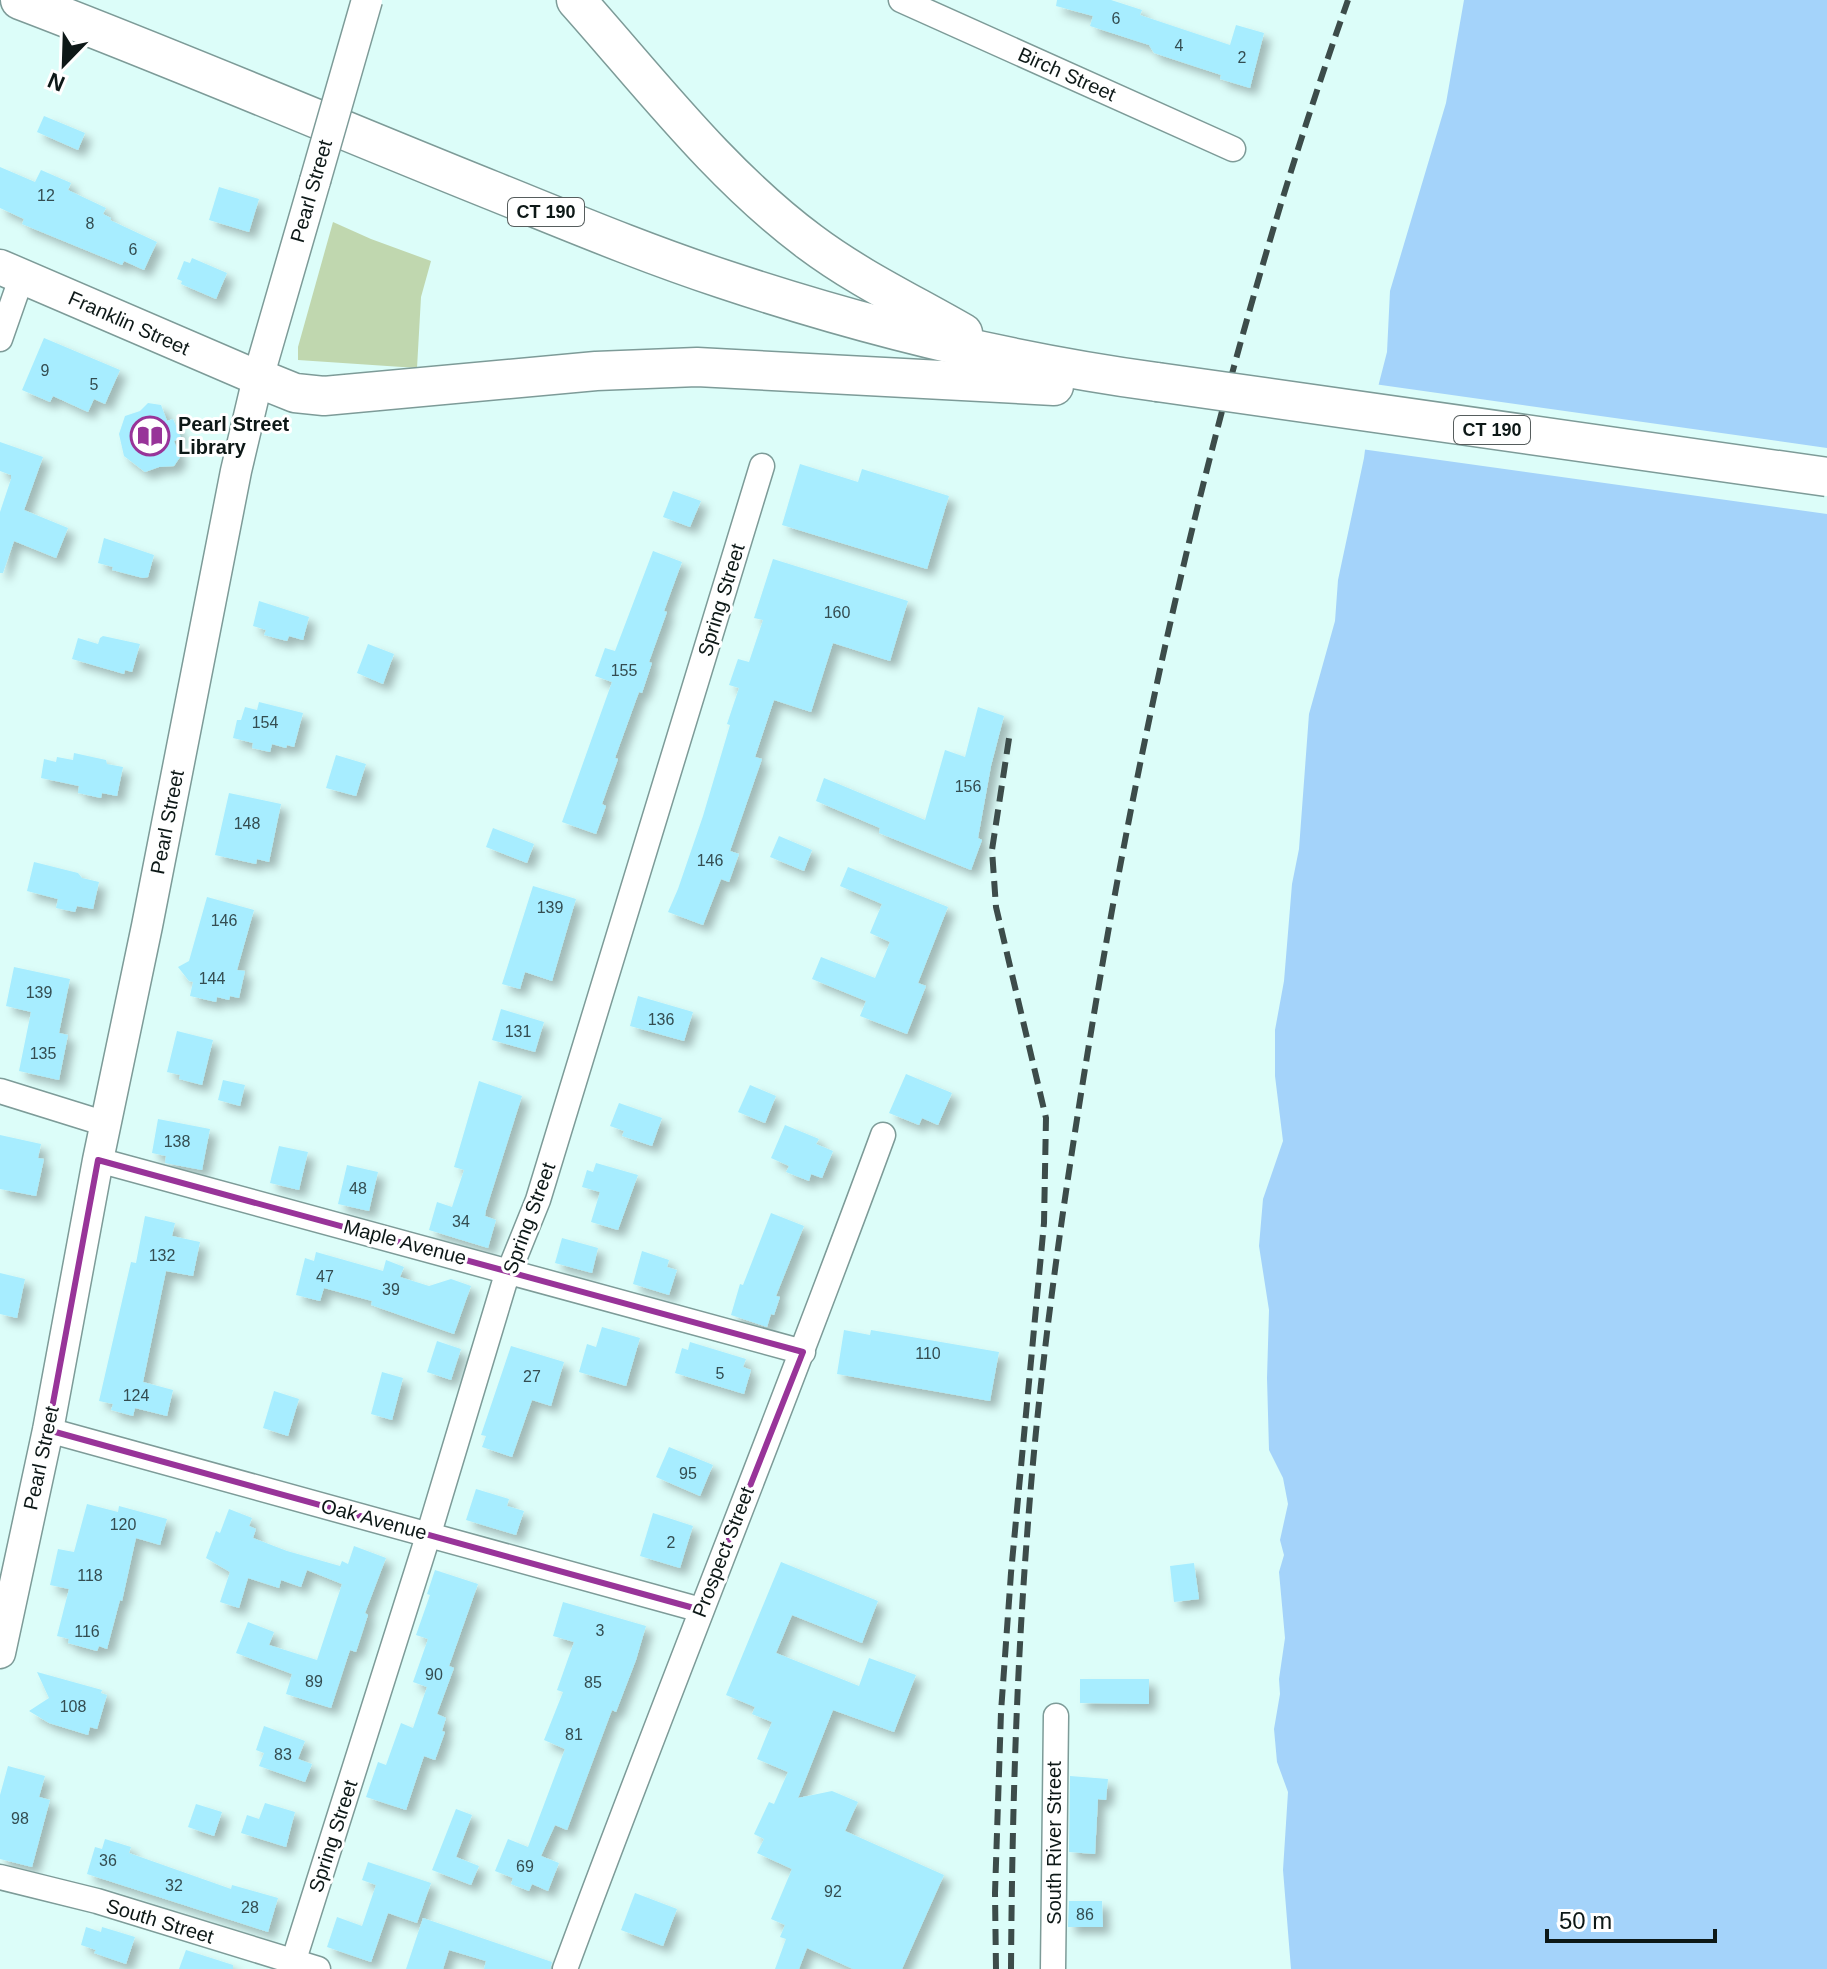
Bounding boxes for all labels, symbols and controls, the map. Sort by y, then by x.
house number: 6 [1112,10,1121,27]
north arrow [24,24,104,104]
house number: 4 [1175,37,1184,54]
street label: Birch Street [1015,43,1120,105]
house number: 2 [1238,49,1247,66]
text: N [44,67,69,97]
street label: Pearl Street [286,137,336,245]
house number: 12 [37,187,55,204]
road number: CT 190 [508,198,584,226]
house number: 8 [86,215,95,232]
house number: 6 [129,241,138,258]
street label: Franklin Street [65,287,193,360]
house number: 9 [41,362,50,379]
house number: 5 [90,376,99,393]
place label: Pearl Street Library [178,413,290,458]
library icon: Pearl Street Library [129,415,171,457]
road number: CT 190 [1454,416,1530,444]
street label: Spring Street [693,541,749,659]
house number: 160 [824,604,850,621]
house number: 155 [611,662,637,679]
house number: 154 [252,714,278,731]
street label: Pearl Street [146,768,188,876]
house number: 156 [955,778,981,795]
house number: 148 [234,815,260,832]
house number: 146 [697,852,723,869]
house number: 139 [537,899,563,916]
house number: 146 [211,912,237,929]
house number: 144 [199,970,225,987]
house number: 139 [26,984,52,1001]
house number: 136 [648,1011,674,1028]
house number: 131 [505,1023,531,1040]
house number: 135 [30,1045,56,1062]
house number: 138 [164,1133,190,1150]
street label: Spring Street [499,1159,559,1277]
house number: 48 [349,1180,367,1197]
house number: 34 [452,1213,470,1230]
street label: Maple Avenue [341,1215,469,1269]
house number: 132 [149,1247,175,1264]
house number: 47 [316,1268,334,1285]
house number: 39 [382,1281,400,1298]
house number: 110 [915,1345,941,1362]
house number: 5 [716,1365,725,1382]
house number: 27 [523,1368,541,1385]
house number: 124 [123,1387,149,1404]
street label: Pearl Street [19,1404,63,1512]
house number: 95 [679,1465,697,1482]
street label: Prospect Street [688,1483,758,1620]
street label: Oak Avenue [319,1494,429,1544]
house number: 120 [110,1516,136,1533]
house number: 2 [667,1534,676,1551]
house number: 118 [77,1567,103,1584]
house number: 3 [596,1622,605,1639]
house number: 116 [74,1623,100,1640]
house number: 90 [425,1666,443,1683]
house number: 89 [305,1673,323,1690]
house number: 85 [584,1674,602,1691]
house number: 108 [60,1698,86,1715]
house number: 81 [565,1726,583,1743]
house number: 83 [274,1746,292,1763]
street label: South River Street [1043,1761,1065,1925]
street label: Spring Street [305,1777,362,1895]
house number: 98 [11,1810,29,1827]
house number: 36 [99,1852,117,1869]
house number: 69 [516,1858,534,1875]
house number: 32 [165,1877,183,1894]
house number: 92 [824,1883,842,1900]
scale bar [1547,1893,1715,1943]
street label: South Street [104,1894,217,1948]
house number: 28 [241,1899,259,1916]
house number: 86 [1076,1906,1094,1923]
text: 50 m [1559,1907,1612,1934]

